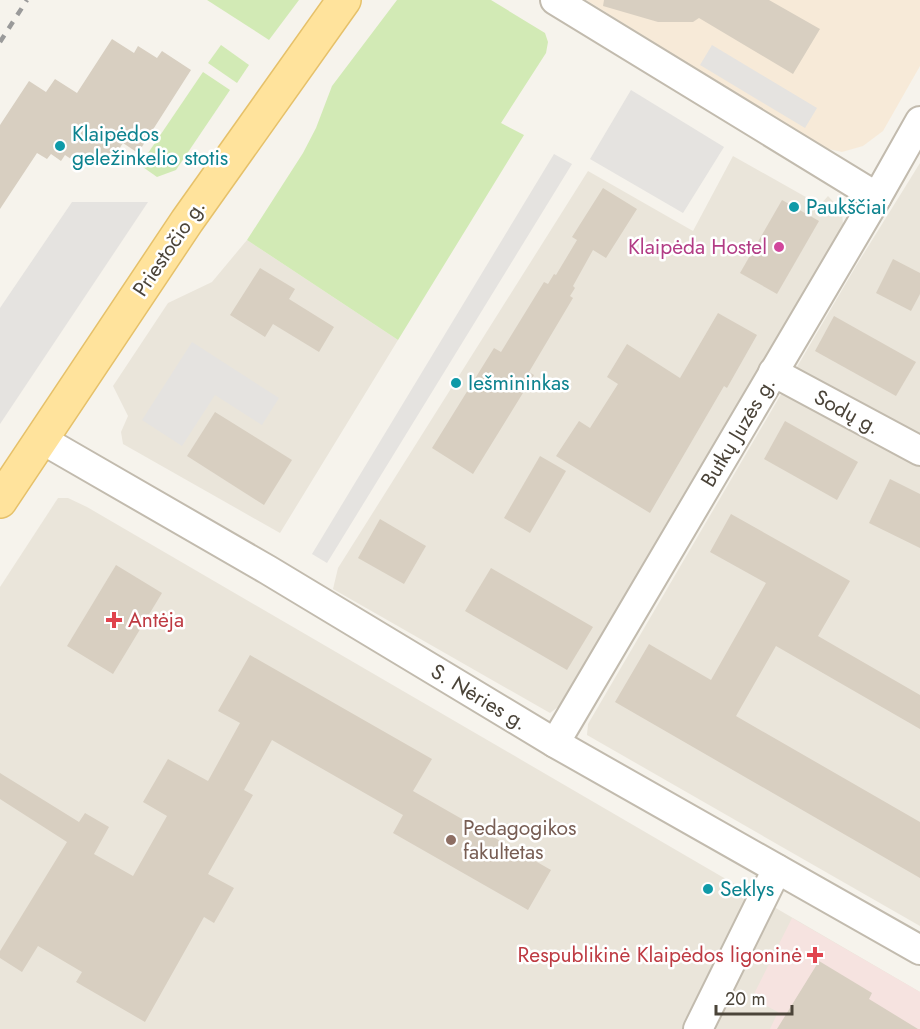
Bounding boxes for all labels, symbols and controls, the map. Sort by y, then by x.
place label: Klaipėdos geležinkelio stotis [72,119,228,173]
marker: Klaipėdos geležinkelio stotis [53,139,67,153]
place label: Paukščiai [806,192,887,222]
street label: Priestočio g. [126,194,212,302]
marker: Paukščiai [787,200,801,214]
place label: Klaipėda Hostel [628,232,767,262]
marker: Klaipėda Hostel [772,240,786,254]
place label: Iešmininkas [468,368,570,398]
street label: Butkų Juzės g. [693,371,783,493]
marker: Iešmininkas [449,376,463,390]
street label: Sodų g. [809,382,885,442]
place label: Antėja [128,605,184,635]
marker: Antėja [105,611,123,629]
street label: S. Nėries g. [425,656,533,738]
place label: Pedagogikos fakultetas [463,813,576,867]
marker: Pedagogikos fakultetas [444,833,458,847]
place label: Seklys [720,874,774,904]
marker: Seklys [701,882,715,896]
place label: Respublikinė Klaipėdos ligoninė [518,940,802,970]
marker: Respublikinė Klaipėdos ligoninė [806,946,824,964]
scale bar [716,978,792,1016]
text: 20 m [725,986,765,1012]

